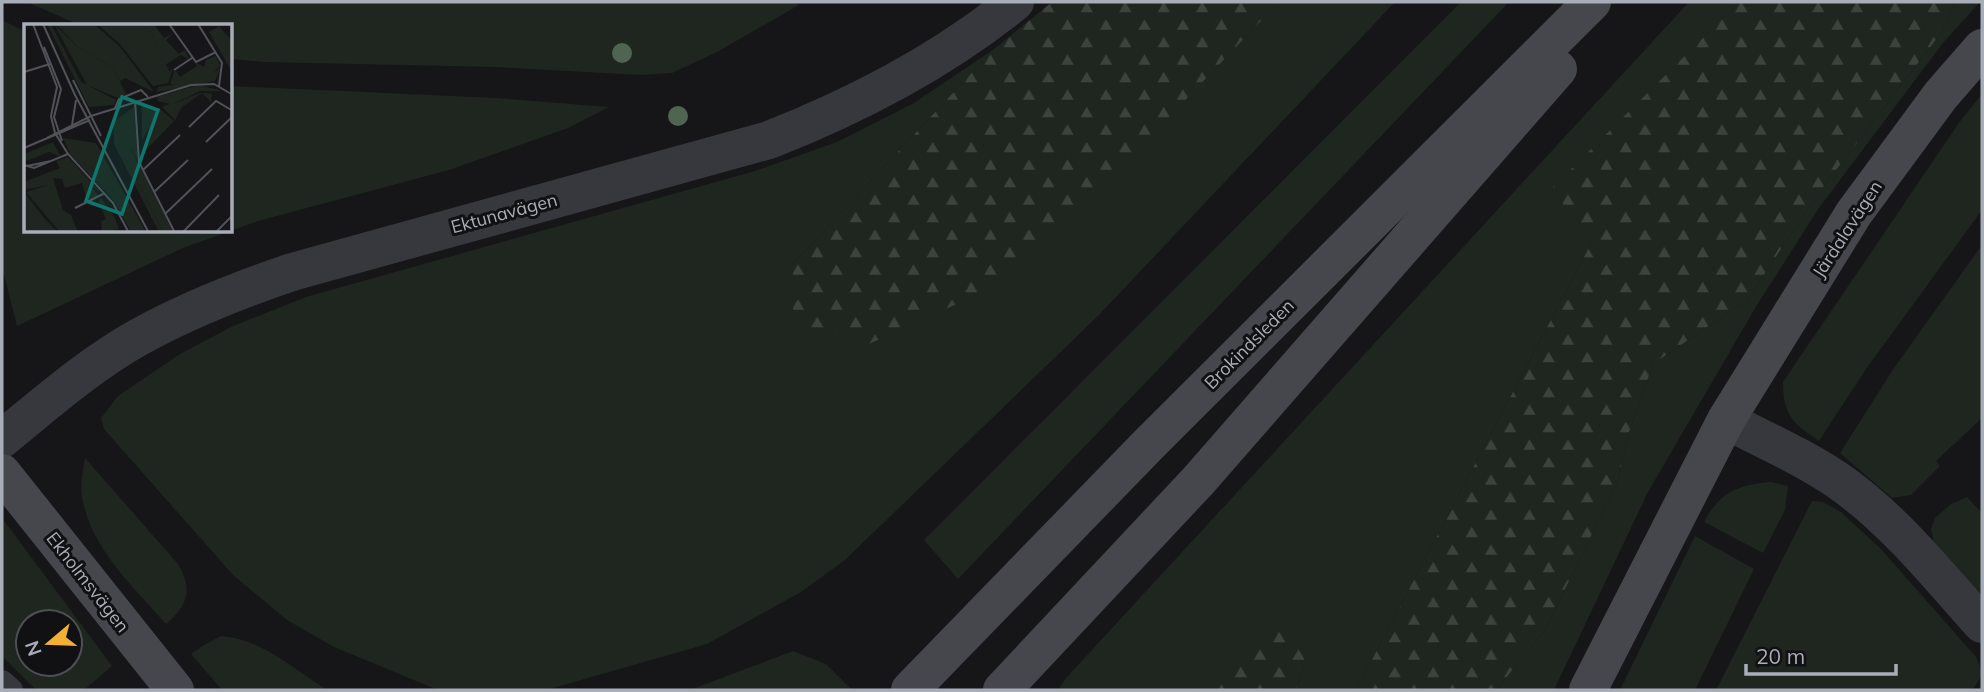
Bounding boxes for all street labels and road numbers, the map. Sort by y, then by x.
street label: Järdalavägen [1807,176,1887,282]
street label: Ektunavägen [448,188,560,238]
street label: Brokindsleden [1199,294,1299,394]
street label: Ekholmsvägen [42,527,134,637]

